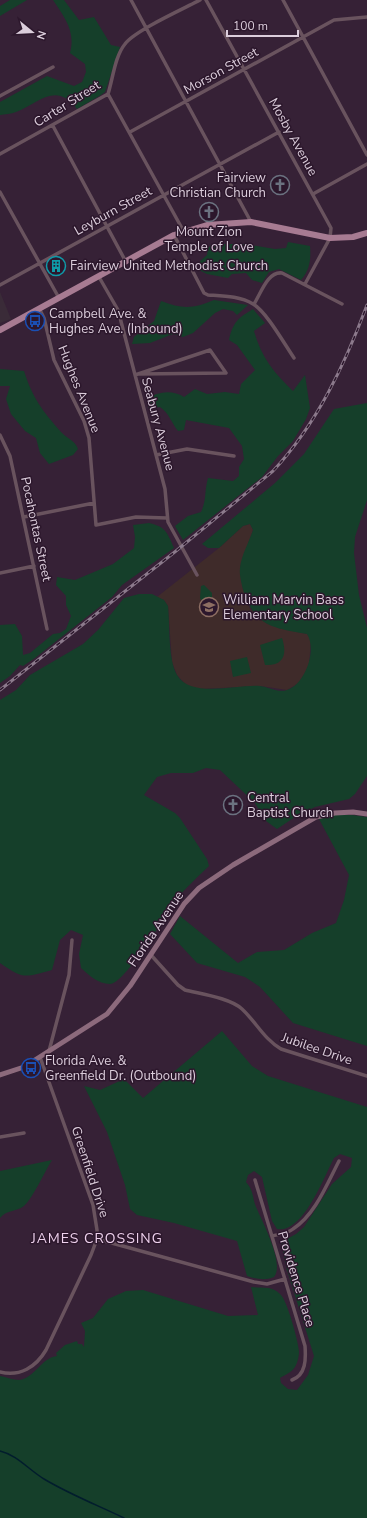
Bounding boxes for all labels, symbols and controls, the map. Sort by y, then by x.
north arrow [12,12,52,52]
scale bar [227,12,298,38]
text: 100 m [233,18,268,34]
text: N [33,29,49,41]
street label: Morson Street [181,43,262,99]
street label: Carter Street [30,76,104,132]
street label: Mosby Avenue [264,95,322,179]
place label: Fairview Christian Church [169,169,266,202]
church icon: Fairview Christian Church [269,174,291,196]
street label: Leyburn Street [71,182,155,240]
church icon: Mount Zion Temple of Love [198,201,220,223]
place label: Mount Zion Temple of Love [165,223,254,256]
building icon: Fairview United Methodist Church [45,255,67,277]
place label: Fairview United Methodist Church [70,257,268,275]
place label: Campbell Ave. & Hughes Ave. (Inbound) [49,305,183,338]
bus stop icon: Campbell Ave. & Hughes Ave. (Inbound) [24,310,46,332]
street label: Hughes Avenue [53,343,105,436]
street label: Seabury Avenue [137,375,179,473]
street label: Pocahontas Street [16,475,56,583]
place label: William Marvin Bass Elementary School [223,591,344,624]
school or university icon: William Marvin Bass Elementary School [198,596,220,618]
place label: Central Baptist Church [247,789,333,822]
church icon: Central Baptist Church [222,794,244,816]
street label: Florida Avenue [124,887,188,970]
street label: Jubilee Drive [278,1028,355,1070]
place label: Florida Ave. & Greenfield Dr. (Outbound) [45,1052,196,1085]
bus stop icon: Florida Ave. & Greenfield Dr. (Outbound) [20,1057,42,1079]
street label: Greenfield Drive [67,1124,113,1220]
district label: JAMES CROSSING [30,1229,163,1248]
street label: Providence Place [273,1229,319,1329]

